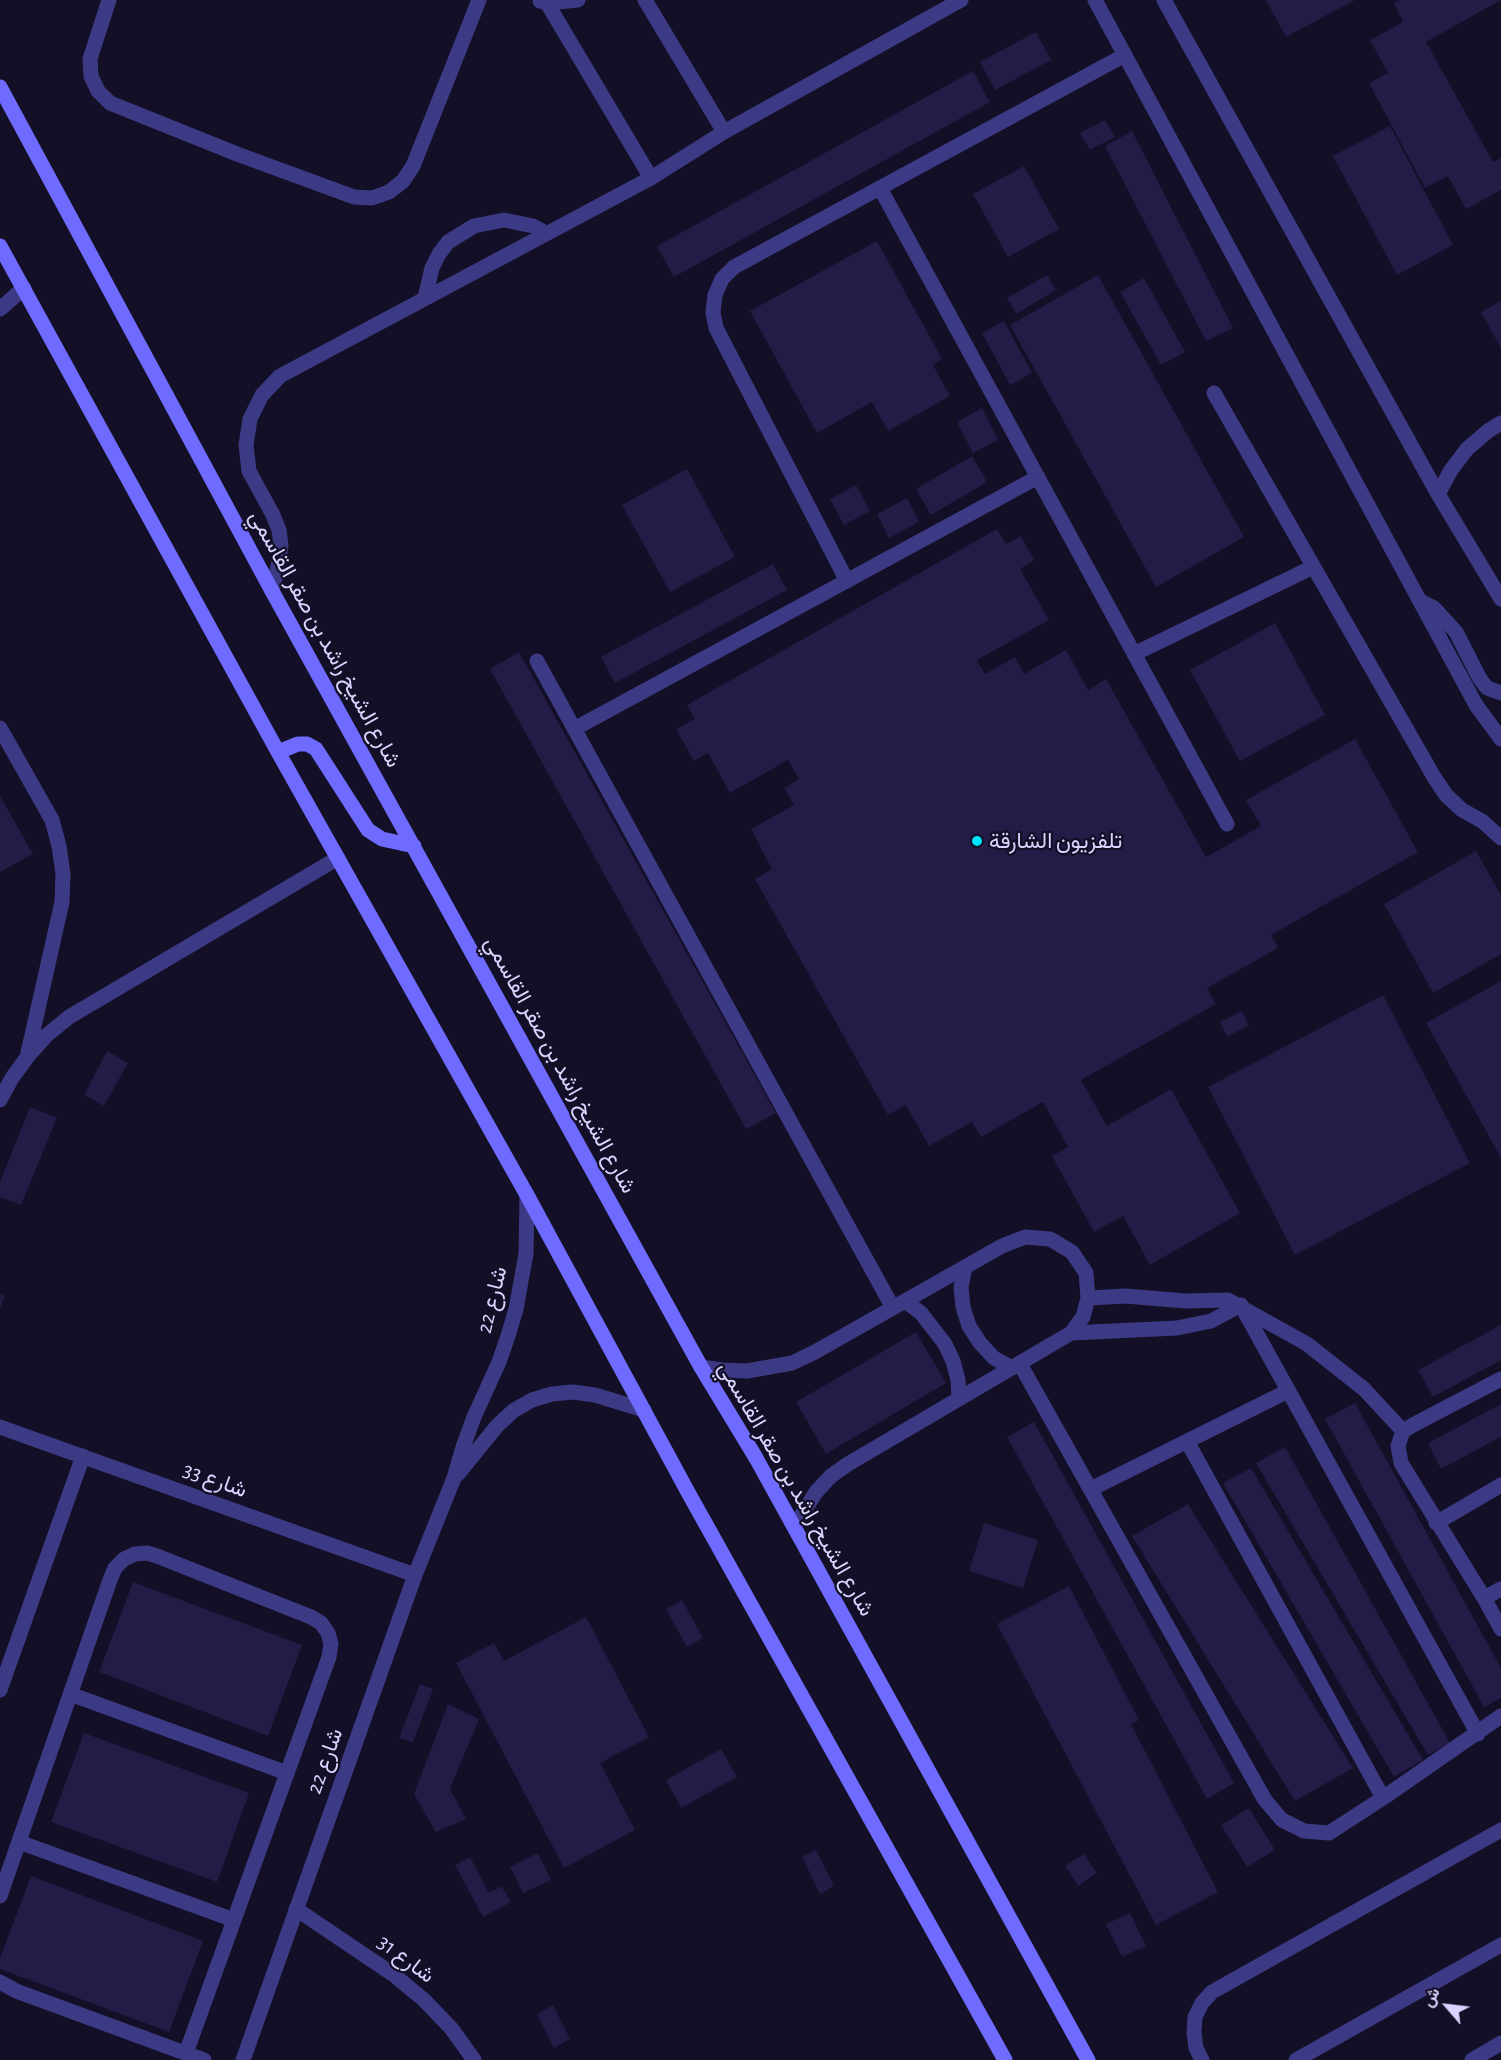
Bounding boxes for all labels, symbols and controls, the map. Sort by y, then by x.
street label: شارع الشيخ راشد بن صقر القاسمي [243,506,407,772]
place label: تلفزيون الشارقة [989,828,1122,854]
marker: تلفزيون الشارقة [970,834,984,848]
street label: شارع الشيخ راشد بن صقر القاسمي [478,932,642,1198]
street label: شارع 22 [471,1264,513,1336]
street label: شارع الشيخ راشد بن صقر القاسمي [712,1357,880,1621]
street label: شارع 33 [179,1456,251,1504]
street label: شارع 22 [301,1725,349,1797]
street label: شارع 31 [372,1929,440,1989]
north arrow [1417,1976,1477,2036]
text: ش [1420,1985,1443,2010]

